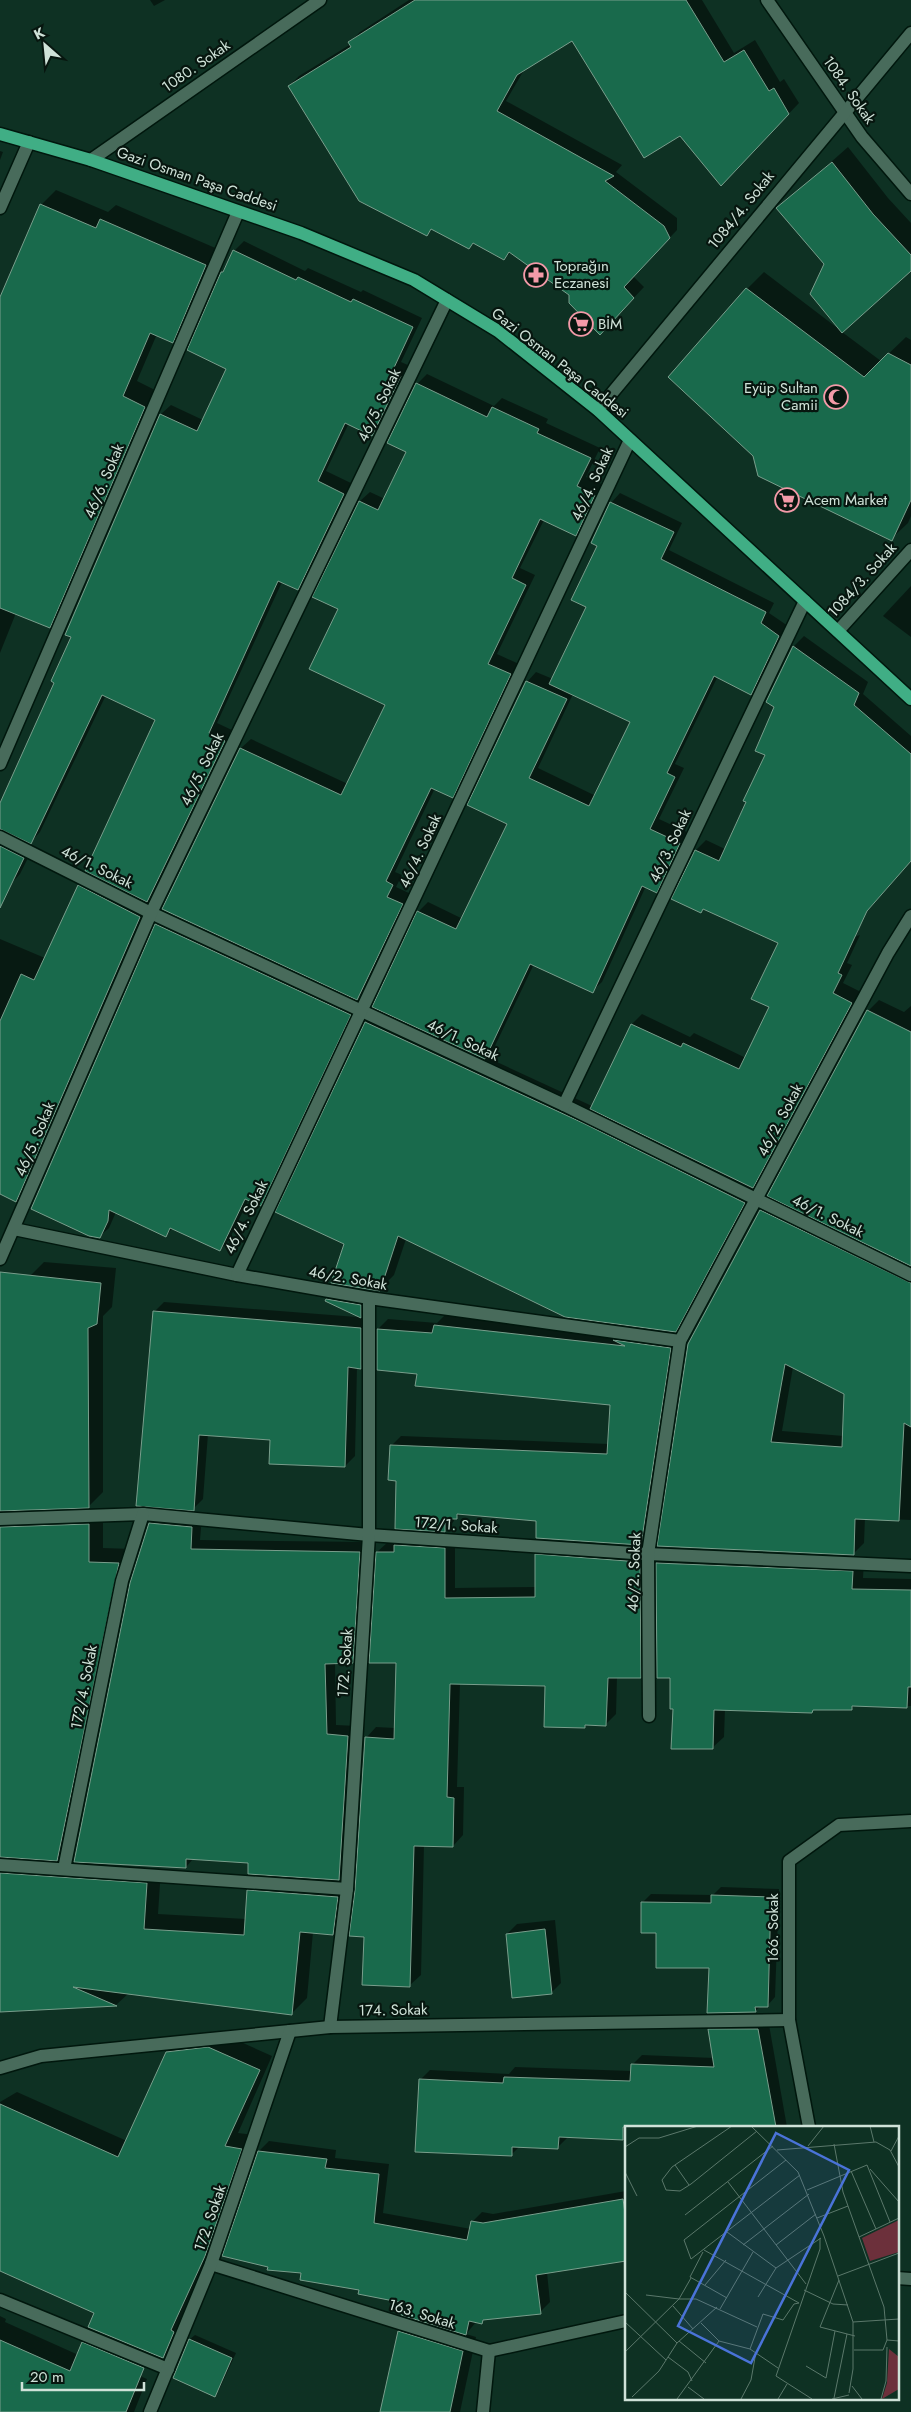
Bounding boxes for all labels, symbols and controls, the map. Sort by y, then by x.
north arrow [20,20,70,70]
text: K [30,22,48,45]
street label: 1080. Sokak [157,34,235,98]
street label: 1084. Sokak [817,52,881,129]
street label: Gazi Osman Paşa Caddesi [114,141,280,217]
street label: 1084/4. Sokak [703,166,780,254]
place label: Toprağın Eczanesi [554,255,609,294]
pharmacy icon: Toprağın Eczanesi [523,262,549,288]
street label: Gazi Osman Paşa Caddesi [487,303,633,423]
supermarket icon: BİM [568,311,594,337]
place label: BİM [598,313,622,335]
street label: 46/5. Sokak [352,364,406,446]
place label: Eyüp Sultan Camii [744,377,818,416]
mosque icon: Eyüp Sultan Camii [823,384,849,410]
street label: 46/6. Sokak [78,440,130,522]
street label: 46/4. Sokak [565,443,619,525]
supermarket icon: Acem Market [774,487,800,513]
place label: Acem Market [804,489,888,511]
street label: 1084/3. Sokak [822,537,902,622]
street label: 46/5. Sokak [175,728,229,810]
street label: 46/3. Sokak [643,805,697,886]
street label: 46/4. Sokak [393,810,447,892]
street label: 46/1. Sokak [57,840,137,894]
street label: 46/1. Sokak [423,1014,503,1067]
street label: 46/2. Sokak [752,1079,809,1160]
street label: 46/5. Sokak [9,1098,61,1180]
street label: 46/4. Sokak [219,1176,274,1258]
street label: 46/1. Sokak [788,1189,868,1243]
street label: 46/2. Sokak [307,1260,389,1296]
street label: 172/1. Sokak [414,1511,499,1539]
street label: 46/2. Sokak [622,1532,646,1612]
street label: 172. Sokak [332,1627,358,1698]
street label: 172/4. Sokak [65,1643,103,1731]
street label: 166. Sokak [762,1893,784,1963]
street label: 174. Sokak [358,1998,428,2022]
inset map [625,2126,898,2400]
street label: 172. Sokak [188,2181,232,2254]
street label: 163. Sokak [386,2293,459,2335]
scale bar [22,2360,145,2392]
text: 20 m [30,2366,64,2388]

